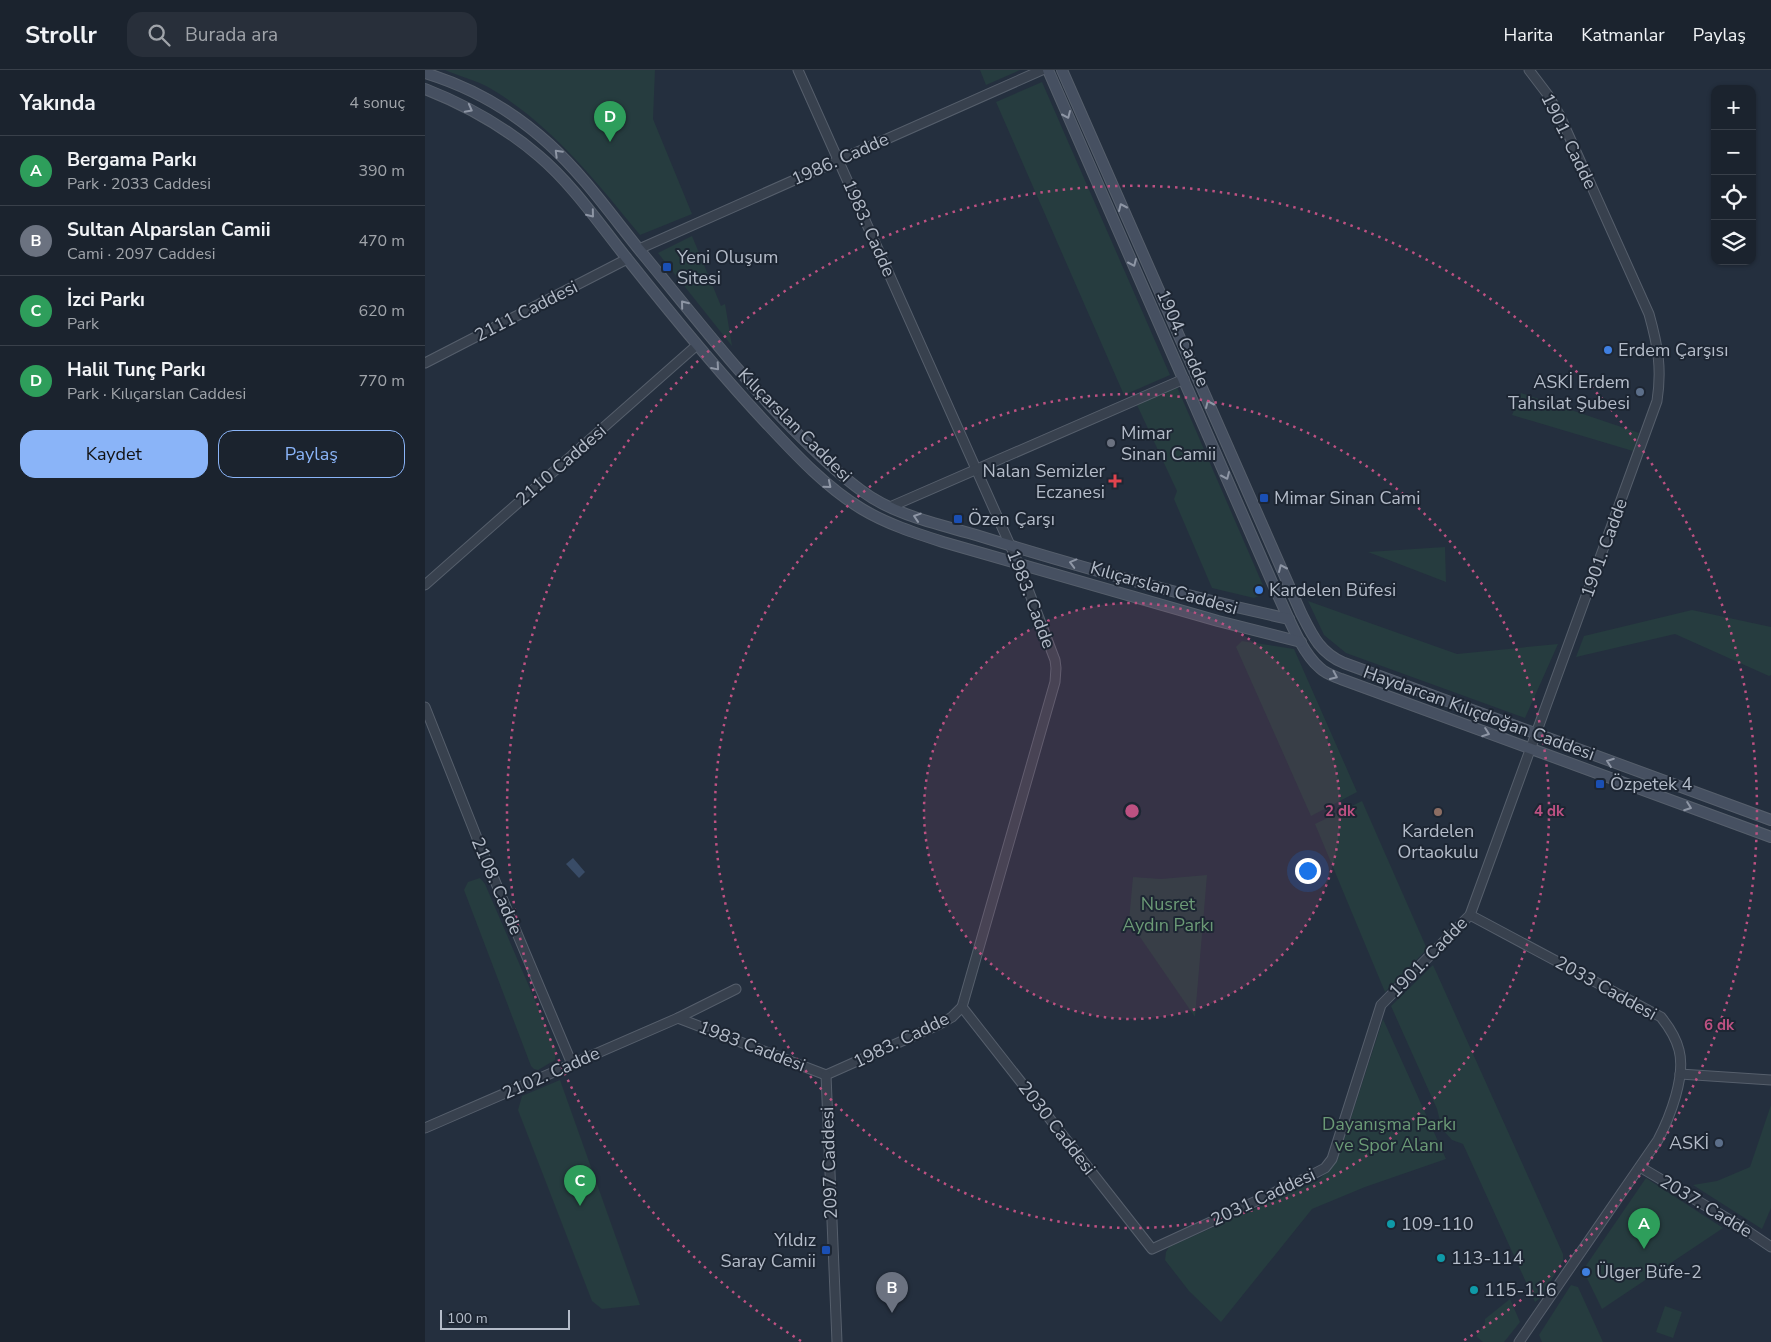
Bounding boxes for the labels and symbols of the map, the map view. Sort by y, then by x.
street label: 1901. Cadde [1535,89,1603,193]
pin: D [594,101,626,142]
one-way arrow [464,103,473,113]
one-way arrow [1061,110,1072,119]
street label: 1986. Cadde [788,127,892,191]
one-way arrow [554,149,563,158]
street label: 1983. Cadde [837,176,901,280]
one-way arrow [1118,203,1129,212]
one-way arrow [586,208,594,217]
place label: Yeni Oluşum Sitesi [676,245,778,290]
one-way arrow [1126,258,1137,267]
marker: Yeni Oluşum Sitesi [661,261,673,273]
street label: 2111 Caddesi [470,275,582,347]
street label: 1904. Cadde [1151,286,1215,390]
one-way arrow [680,301,689,310]
place label: Erdem Çarşısı [1618,338,1728,362]
marker: Erdem Çarşısı [1602,344,1614,356]
one-way arrow [710,362,719,371]
street label: Kılıçarslan Caddesi [733,363,857,487]
place label: ASKİ Erdem Tahsilat Şubesi [1508,370,1630,415]
marker: ASKİ Erdem Tahsilat Şubesi [1634,386,1646,398]
one-way arrow [1205,400,1216,409]
street label: 2110 Caddesi [511,419,611,511]
place label: Mimar Sinan Camii [1121,421,1216,466]
marker: Mimar Sinan Camii [1105,437,1117,449]
place label: Nalan Semizler Eczanesi [983,459,1106,504]
one-way arrow [1220,471,1231,480]
marker: Nalan Semizler Eczanesi [1109,475,1121,487]
one-way arrow [823,479,832,488]
place label: Mimar Sinan Cami [1274,486,1420,510]
marker: Mimar Sinan Cami [1258,492,1270,504]
street label: 1901. Cadde [1575,495,1633,601]
place label: Özen Çarşı [968,507,1055,531]
one-way arrow [913,513,922,523]
marker: Özen Çarşı [952,513,964,525]
street label: 1983. Cadde [1001,546,1061,652]
street label: Kılıçarslan Caddesi [1088,555,1240,621]
one-way arrow [1069,559,1077,569]
one-way arrow [1277,564,1288,573]
place label: Kardelen Büfesi [1269,578,1396,602]
marker: Kardelen Büfesi [1253,584,1265,596]
street label: Haydarcan Kılıçdoğan Caddesi [1360,660,1598,766]
one-way arrow [1329,669,1338,680]
one-way arrow [1481,727,1490,737]
one-way arrow [1606,758,1615,768]
place label: Özpetek 4 [1610,772,1693,796]
marker: Özpetek 4 [1594,778,1606,790]
text: 2 dk [1325,801,1356,821]
text: 4 dk [1534,801,1565,821]
one-way arrow [1683,801,1692,811]
centre of rings [1123,802,1141,820]
marker: Kardelen Ortaokulu [1432,806,1444,818]
place label: Kardelen Ortaokulu [1397,819,1479,864]
street label: 2108. Cadde [466,834,528,938]
your location [1295,858,1321,884]
park label: Nusret Aydın Parkı [1122,892,1214,937]
street label: 1901. Cadde [1383,911,1473,1003]
street label: 2033 Caddesi [1551,950,1661,1026]
street label: 1983. Cadde [849,1006,953,1074]
street label: 1983 Caddesi [695,1015,809,1077]
text: 6 dk [1704,1015,1735,1035]
street label: 2102. Cadde [499,1041,603,1105]
street label: 2030 Caddesi [1013,1076,1101,1180]
street label: 2097 Caddesi [815,1106,843,1220]
park label: Dayanışma Parkı ve Spor Alanı [1322,1112,1456,1157]
place label: ASKİ [1669,1131,1709,1155]
marker: ASKİ [1713,1137,1725,1149]
street label: 2031 Caddesi [1207,1162,1319,1232]
pin: C [564,1165,596,1206]
street label: 2037. Cadde [1655,1169,1757,1243]
pin: A [1628,1208,1660,1249]
place label: 109-110 [1401,1212,1473,1236]
marker: 109-110 [1385,1218,1397,1230]
place label: Yıldız Saray Camii [720,1228,816,1273]
marker: Yıldız Saray Camii [820,1244,832,1256]
place label: 113-114 [1451,1246,1524,1270]
marker: 113-114 [1435,1252,1447,1264]
place label: Ülger Büfe-2 [1596,1260,1702,1284]
marker: Ülger Büfe-2 [1580,1266,1592,1278]
pin: B [876,1272,908,1313]
place label: 115-116 [1484,1278,1556,1302]
marker: 115-116 [1468,1284,1480,1296]
scale bar [440,1307,570,1330]

